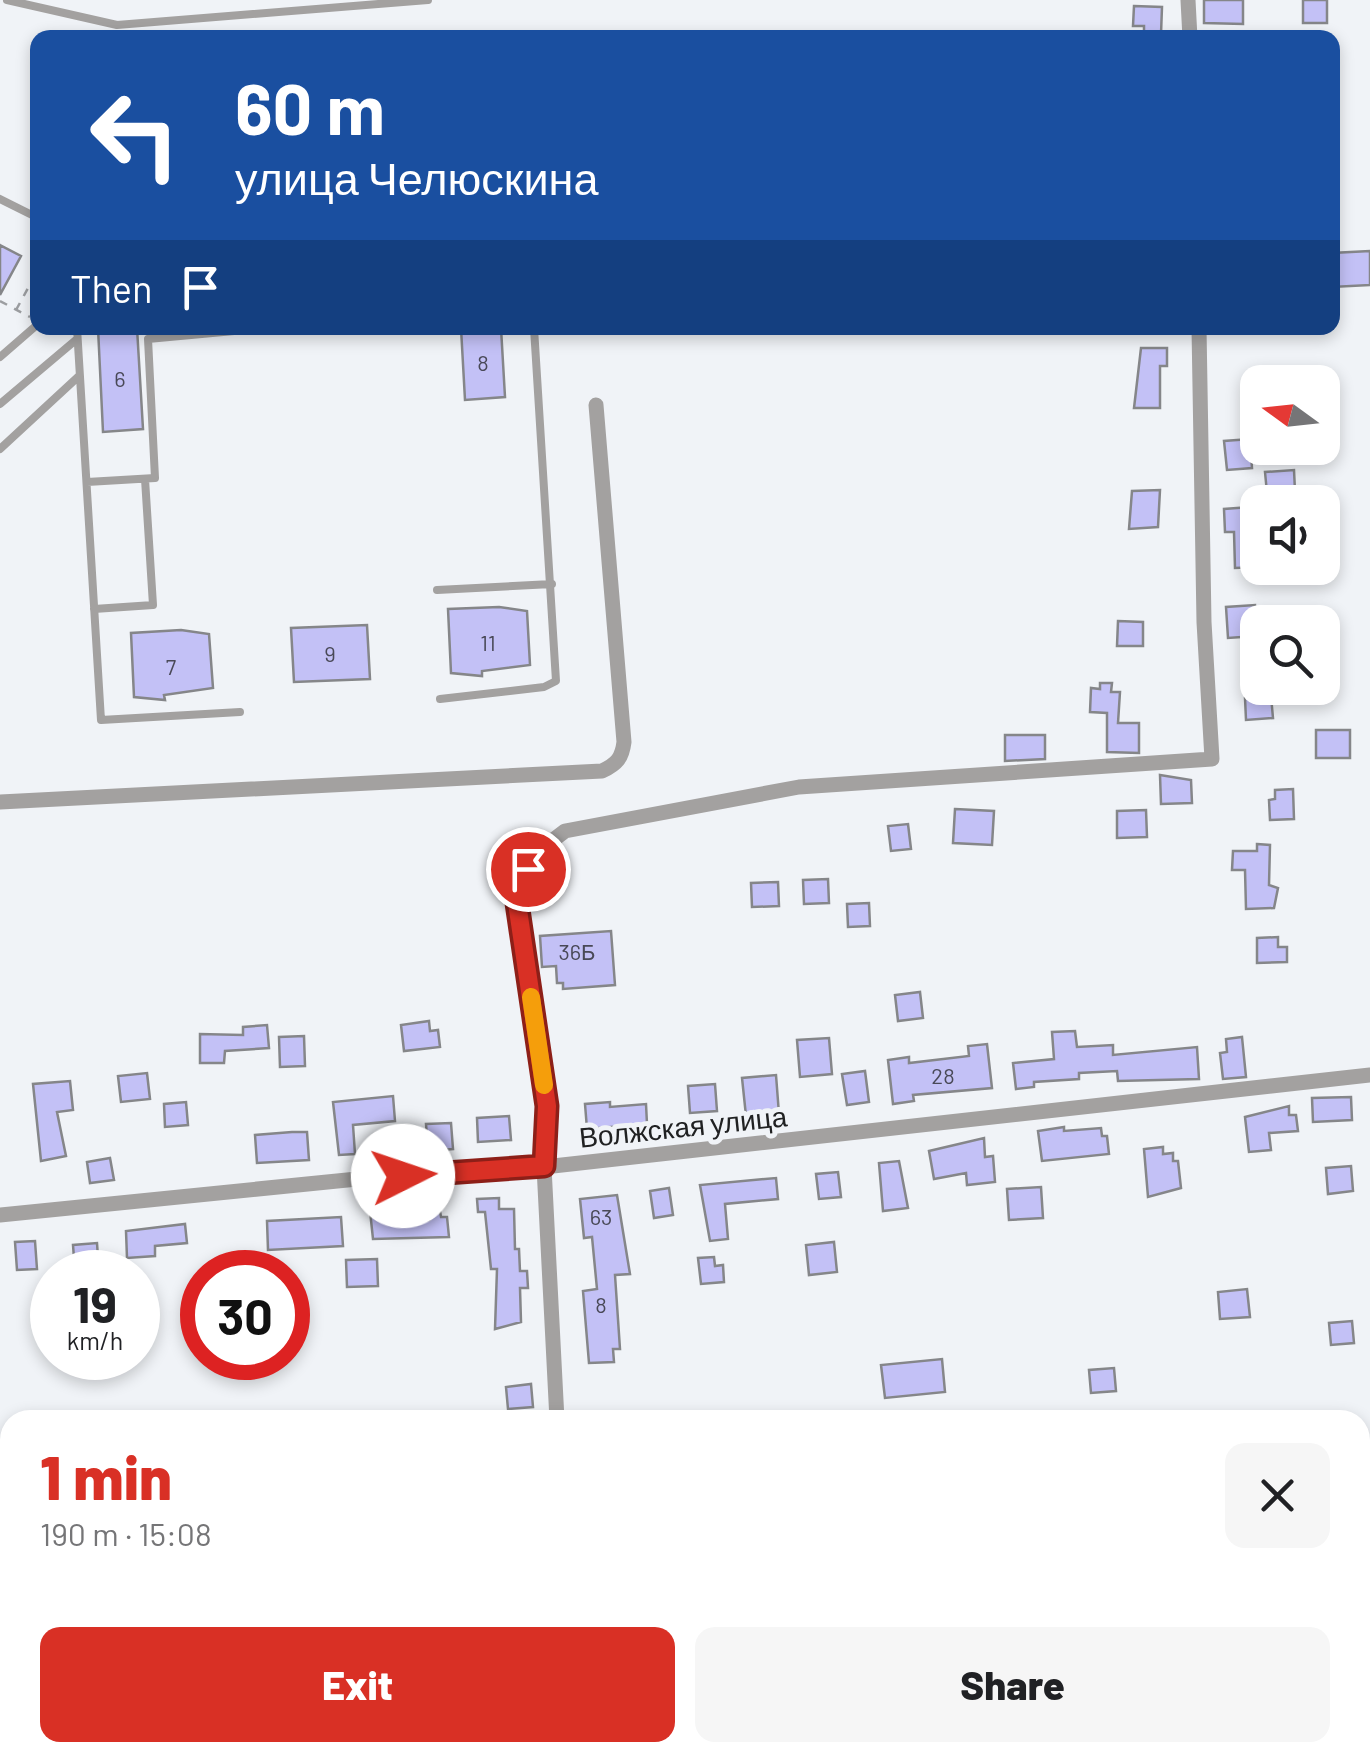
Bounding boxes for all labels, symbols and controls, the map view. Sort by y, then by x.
text: 60 m [235,65,385,149]
icon: left [70,70,200,200]
text: улица Челюскина [235,150,598,204]
icon: arrive [173,260,228,315]
text: Then [70,265,153,311]
house number: 8 [477,349,489,375]
house number: 6 [114,365,126,391]
north arrow [1240,365,1340,465]
map controls [1240,365,1340,705]
button: sound [1240,485,1340,585]
button: search [1240,605,1340,705]
house number: 11 [480,629,496,655]
house number: 9 [324,640,336,666]
house number: 7 [166,653,176,679]
pin [486,827,571,912]
icon: arrive [501,842,556,897]
house number: 36Б [558,938,596,964]
house number: 28 [931,1062,955,1088]
street label: Волжская улица [577,1098,789,1154]
position arrow [351,1124,455,1228]
house number: 63 [590,1203,612,1229]
speed limit sign: 30 [180,1250,310,1380]
text: 19 [73,1273,117,1333]
house number: 8 [595,1291,607,1317]
text: km/h [67,1325,123,1355]
text: 1 min [40,1440,172,1512]
button: close [1225,1443,1330,1548]
text: 190 m · 15:08 [40,1514,212,1552]
button: Exit [40,1627,675,1742]
button: Share [695,1627,1330,1742]

